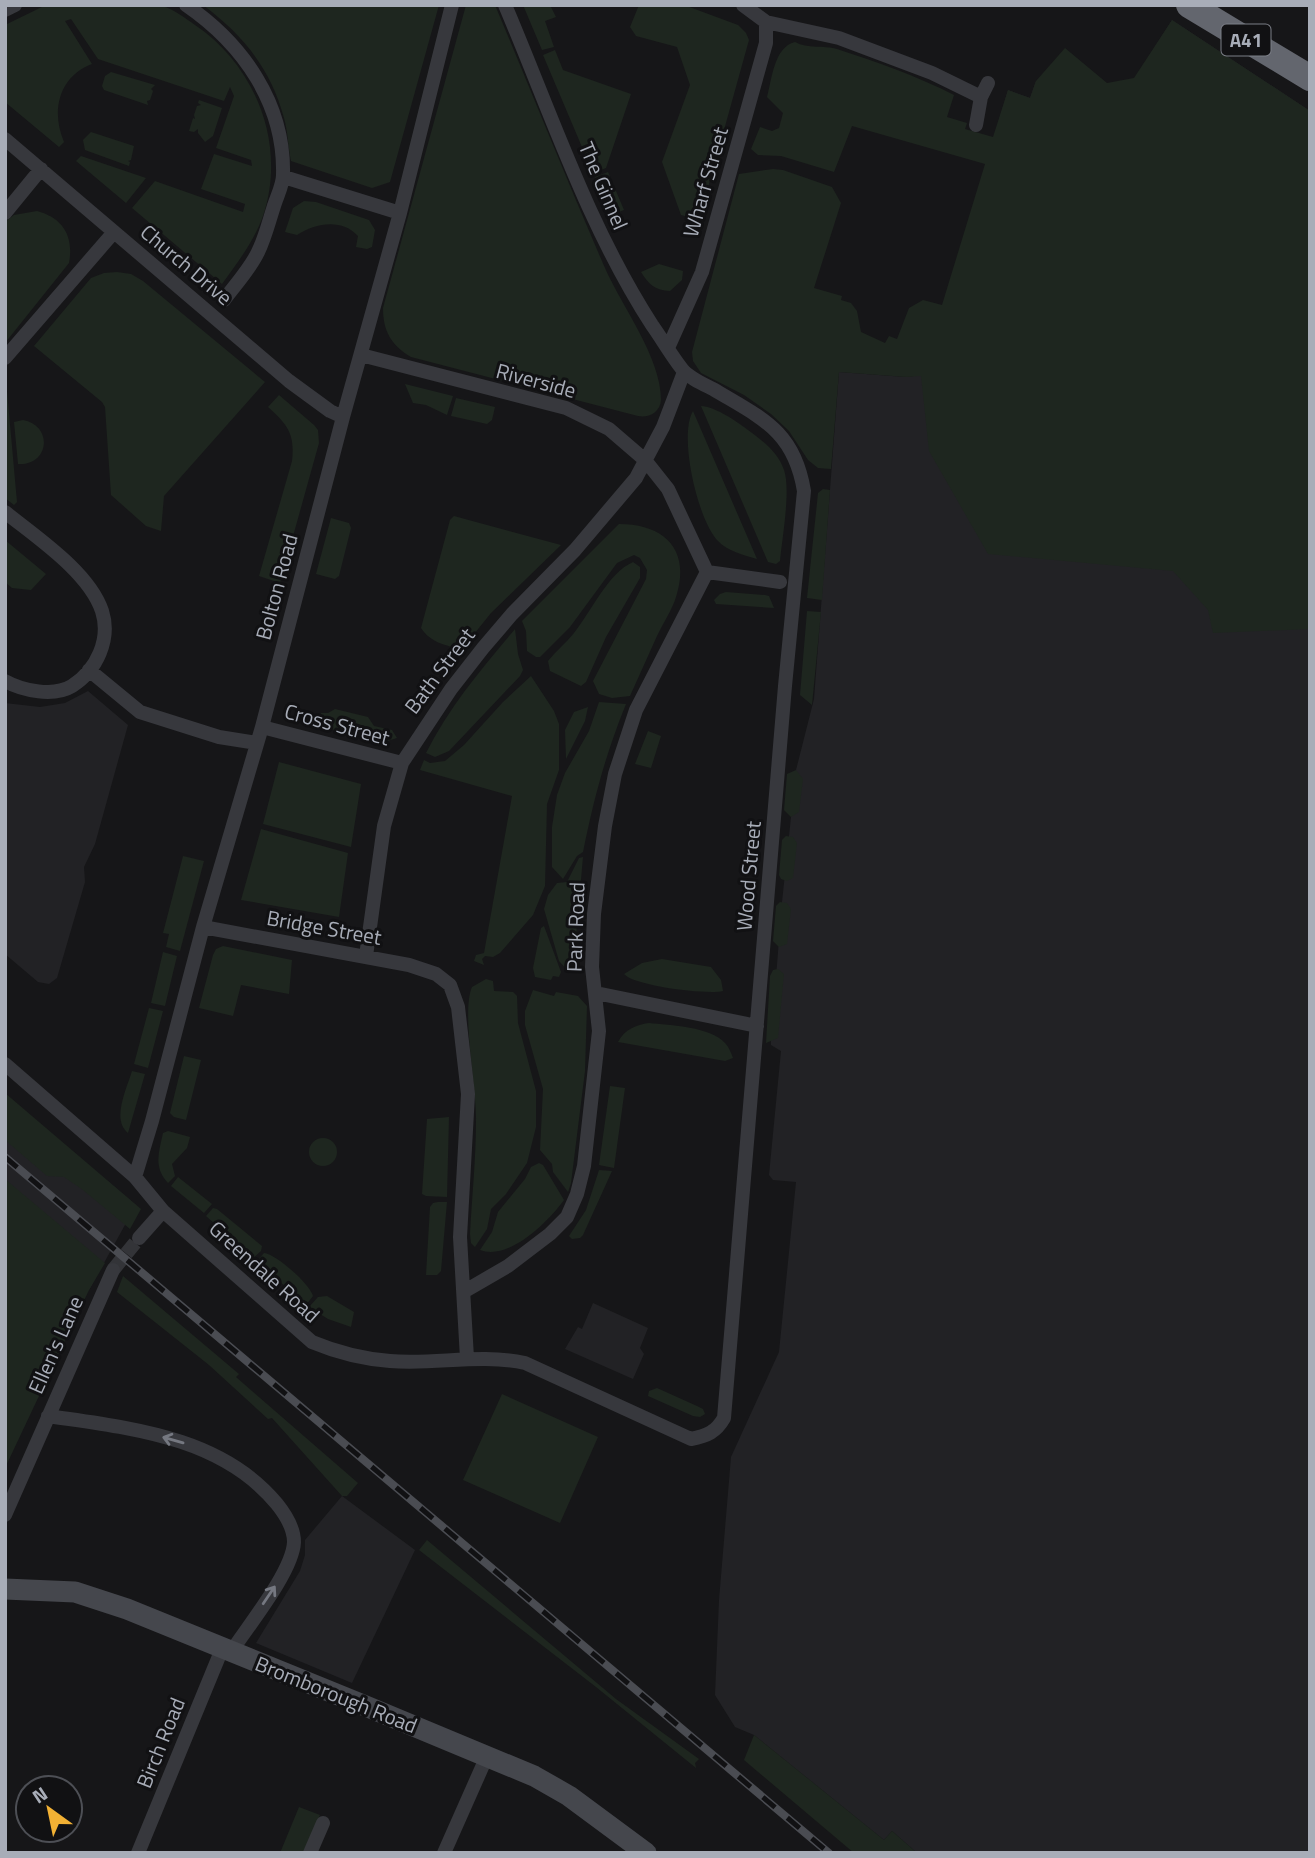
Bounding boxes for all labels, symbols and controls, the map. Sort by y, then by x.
road number: A41 [1222,24,1270,56]
street label: Wharf Street [674,122,736,241]
street label: The Ginnel [571,137,637,235]
street label: Church Drive [134,216,240,312]
street label: Riverside [493,354,580,406]
street label: Bolton Road [247,530,306,643]
street label: Bath Street [396,620,483,720]
street label: Cross Street [281,695,394,754]
street label: Wood Street [727,819,769,932]
street label: Park Road [557,881,593,973]
street label: Bridge Street [264,901,385,953]
street label: Greendale Road [202,1213,327,1330]
street label: Ellen's Lane [19,1291,91,1399]
one-way arrow [162,1432,184,1445]
one-way arrow [262,1586,276,1606]
street label: Bromborough Road [251,1647,422,1741]
street label: Birch Road [127,1693,193,1793]
north arrow [14,1774,84,1844]
text: N [26,1779,53,1810]

